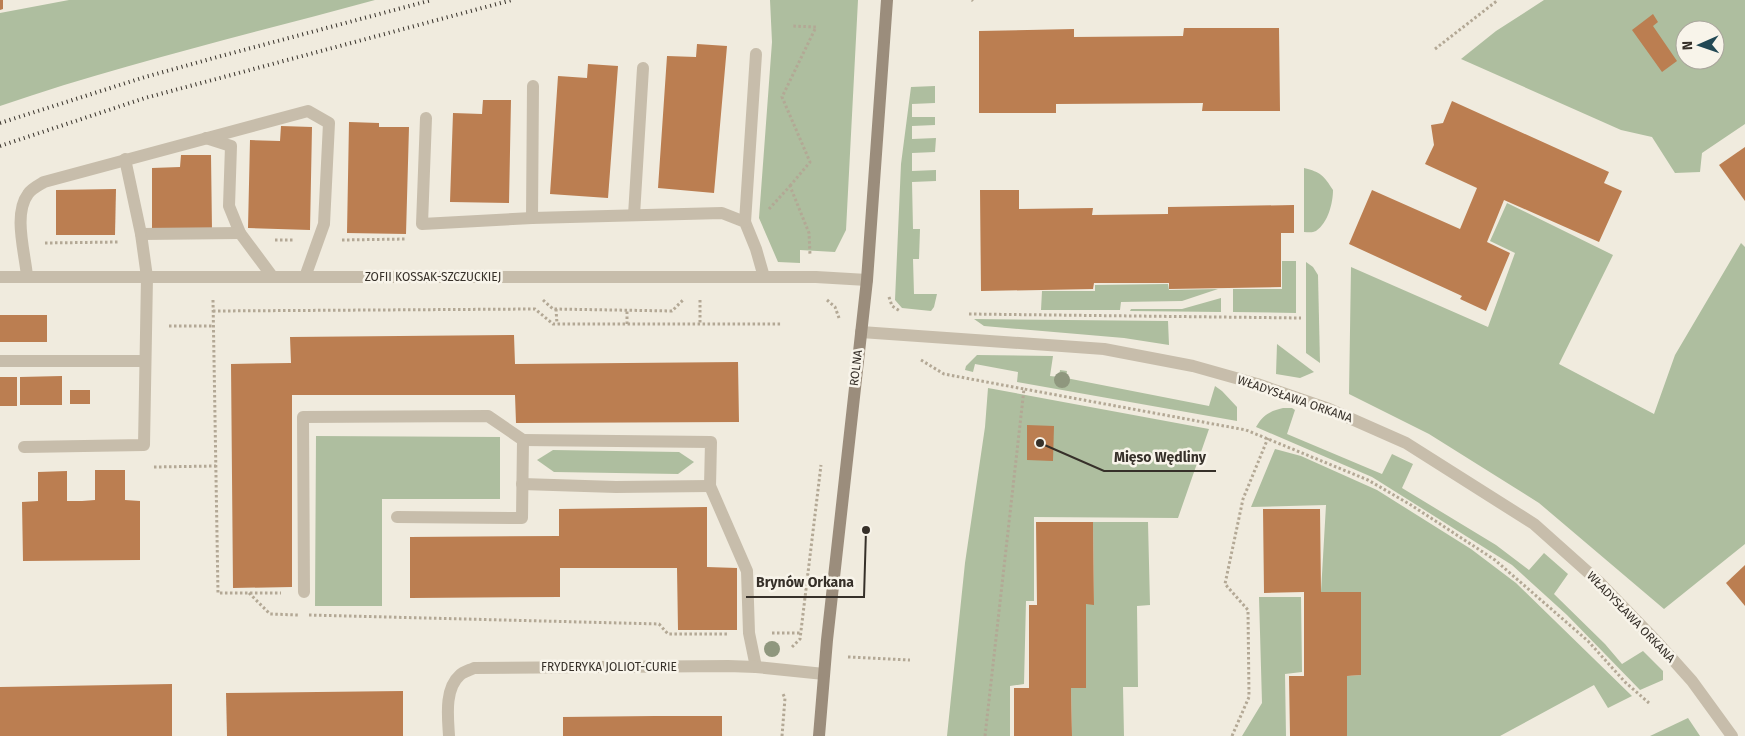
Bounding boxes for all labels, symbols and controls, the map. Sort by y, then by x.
north arrow [1675,20,1725,70]
text: N [1679,40,1696,50]
street label: ZOFII KOSSAK-SZCZUCKIEJ [365,270,501,284]
street label: ROLNA [847,349,865,387]
street label: WŁADYSŁAWA ORKANA [1236,373,1355,425]
callout: Mięso Wędliny [1104,442,1216,471]
text: Mięso Wędliny [1114,449,1207,466]
callout: Brynów Orkana [746,568,864,597]
street label: WŁADYSŁAWA ORKANA [1584,569,1678,665]
text: Brynów Orkana [756,574,854,591]
street label: FRYDERYKA JOLIOT-CURIE [541,660,677,674]

